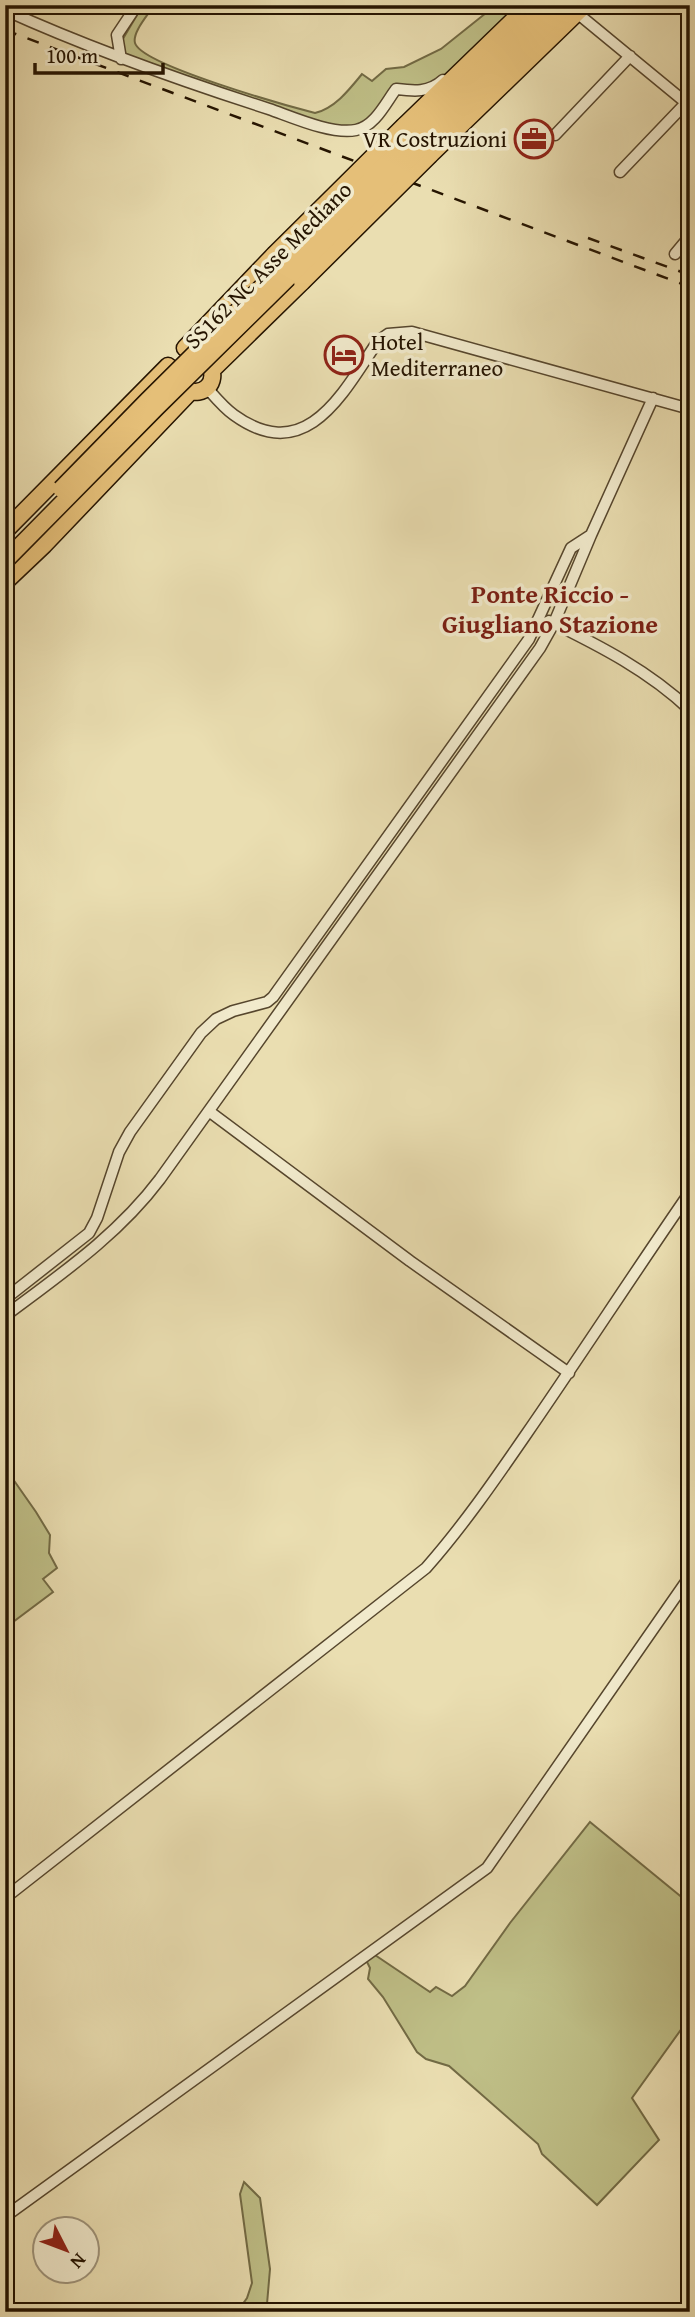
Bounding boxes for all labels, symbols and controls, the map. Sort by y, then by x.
scale bar [35,32,163,76]
text: 100 m [46,40,98,71]
office icon: VR Costruzioni [513,118,555,160]
place label: VR Costruzioni [363,122,507,155]
street label: SS162 NC Asse Mediano [176,173,359,356]
place label: Hotel Mediterraneo [371,325,503,384]
hotel icon: Hotel Mediterraneo [323,334,365,376]
district label: Ponte Riccio - Giugliano Stazione [442,574,658,643]
north arrow [32,2216,102,2286]
text: N [64,2247,93,2276]

